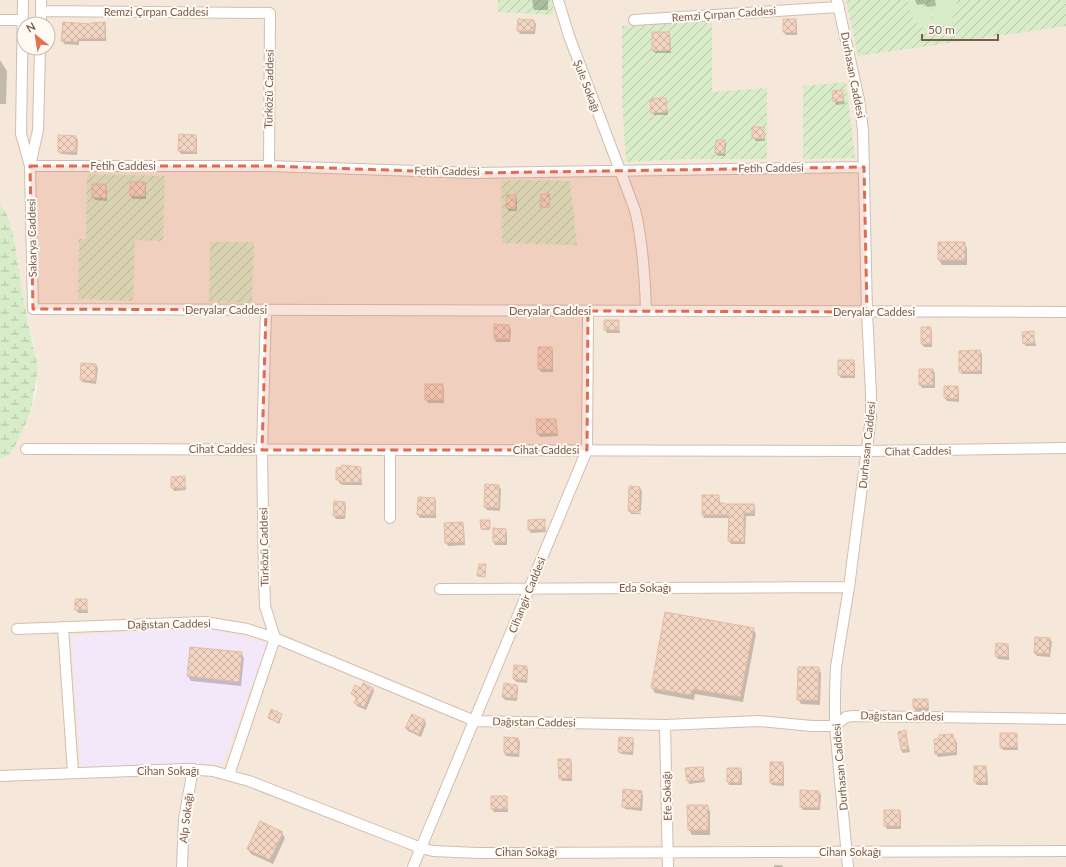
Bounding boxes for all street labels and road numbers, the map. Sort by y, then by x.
street label: Remzi Çırpan Caddesi [671,3,777,24]
street label: Remzi Çırpan Caddesi [104,5,209,18]
street label: Durhasan Caddesi [839,31,868,119]
street label: Türközü Caddesi [261,49,276,129]
street label: Şule Sokağı [572,58,603,114]
street label: Fetih Caddesi [90,159,156,172]
street label: Fetih Caddesi [738,160,804,175]
street label: Fetih Caddesi [414,163,480,178]
street label: Sakarya Caddesi [24,198,39,277]
street label: Deryalar Caddesi [185,303,267,316]
street label: Deryalar Caddesi [509,304,591,317]
street label: Deryalar Caddesi [833,305,915,318]
street label: Durhasan Caddesi [855,400,878,489]
street label: Cihat Caddesi [189,442,256,455]
street label: Cihat Caddesi [513,443,580,456]
street label: Cihat Caddesi [885,443,952,458]
street label: Türközü Caddesi [256,507,271,587]
street label: Cihangir Caddesi [505,554,548,635]
street label: Eda Sokağı [619,581,671,594]
street label: Dağıstan Caddesi [127,616,211,631]
street label: Dağıstan Caddesi [860,708,944,723]
street label: Dağıstan Caddesi [492,714,576,729]
street label: Durhasan Caddesi [829,723,850,811]
street label: Cihan Sokağı [137,764,199,777]
street label: Efe Sokağı [659,771,674,821]
street label: Alp Sokağı [176,792,195,844]
street label: Cihan Sokağı [495,845,557,858]
street label: Cihan Sokağı [819,845,881,858]

